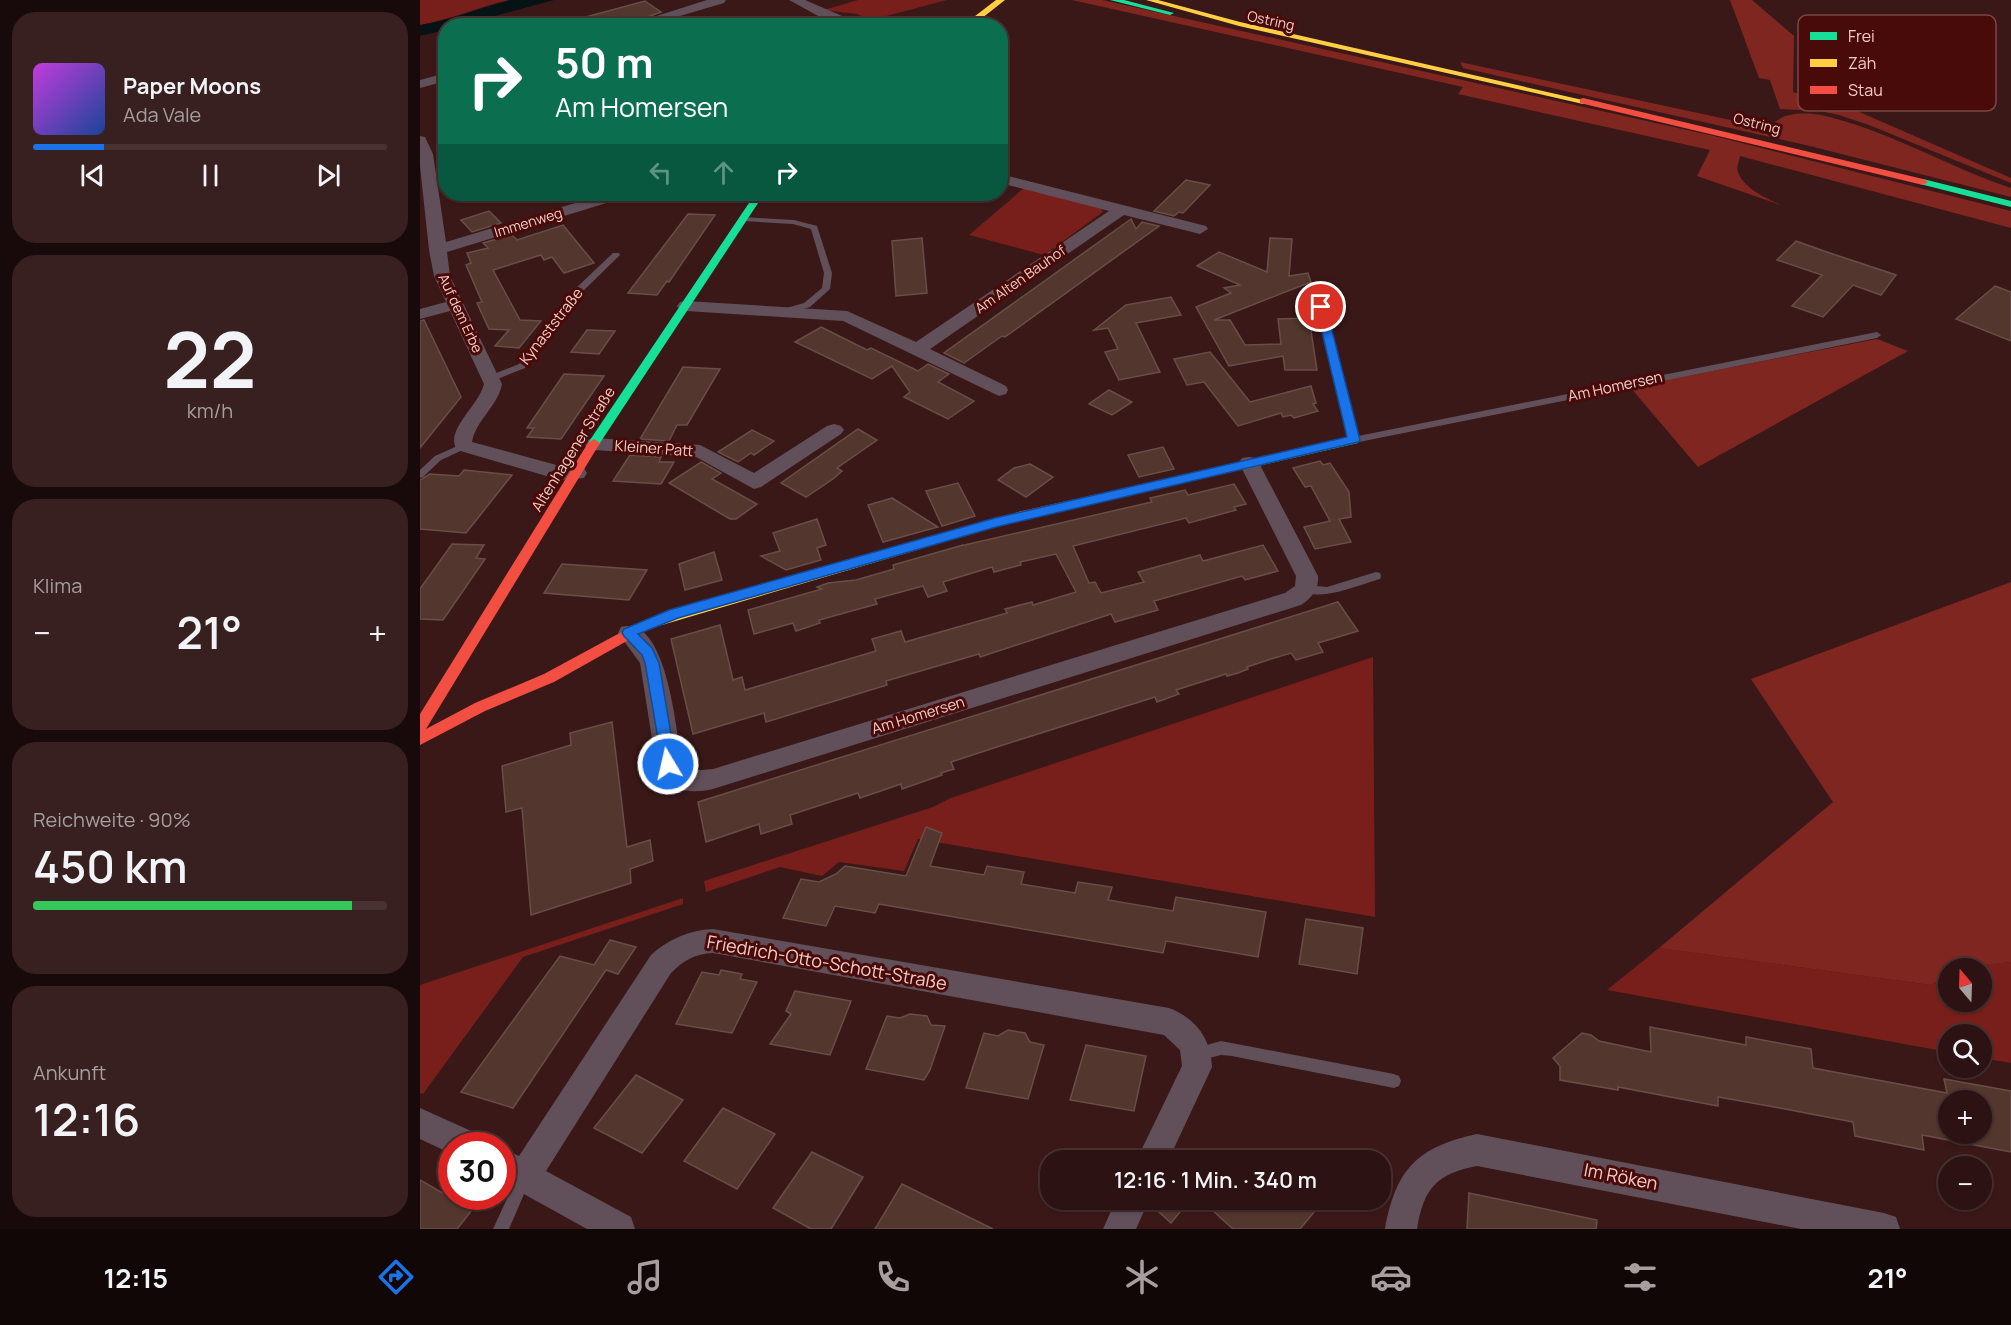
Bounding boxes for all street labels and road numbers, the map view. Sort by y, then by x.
street label: Ostring [1246,6,1296,34]
street label: Ostring [1731,108,1783,138]
street label: Immenweg [492,203,564,241]
street label: Am Alten Bauhof [971,241,1069,317]
street label: Auf dem Erbe [434,270,488,356]
street label: Kynaststraße [514,283,588,369]
street label: Am Homersen [1566,366,1664,406]
street label: Altenhagener Straße [526,382,620,515]
street label: Kleiner Patt [614,435,694,461]
street label: Am Homersen [869,691,967,739]
street label: Friedrich-Otto-Schott-Straße [705,929,949,995]
street label: Im Röken [1582,1157,1660,1195]

